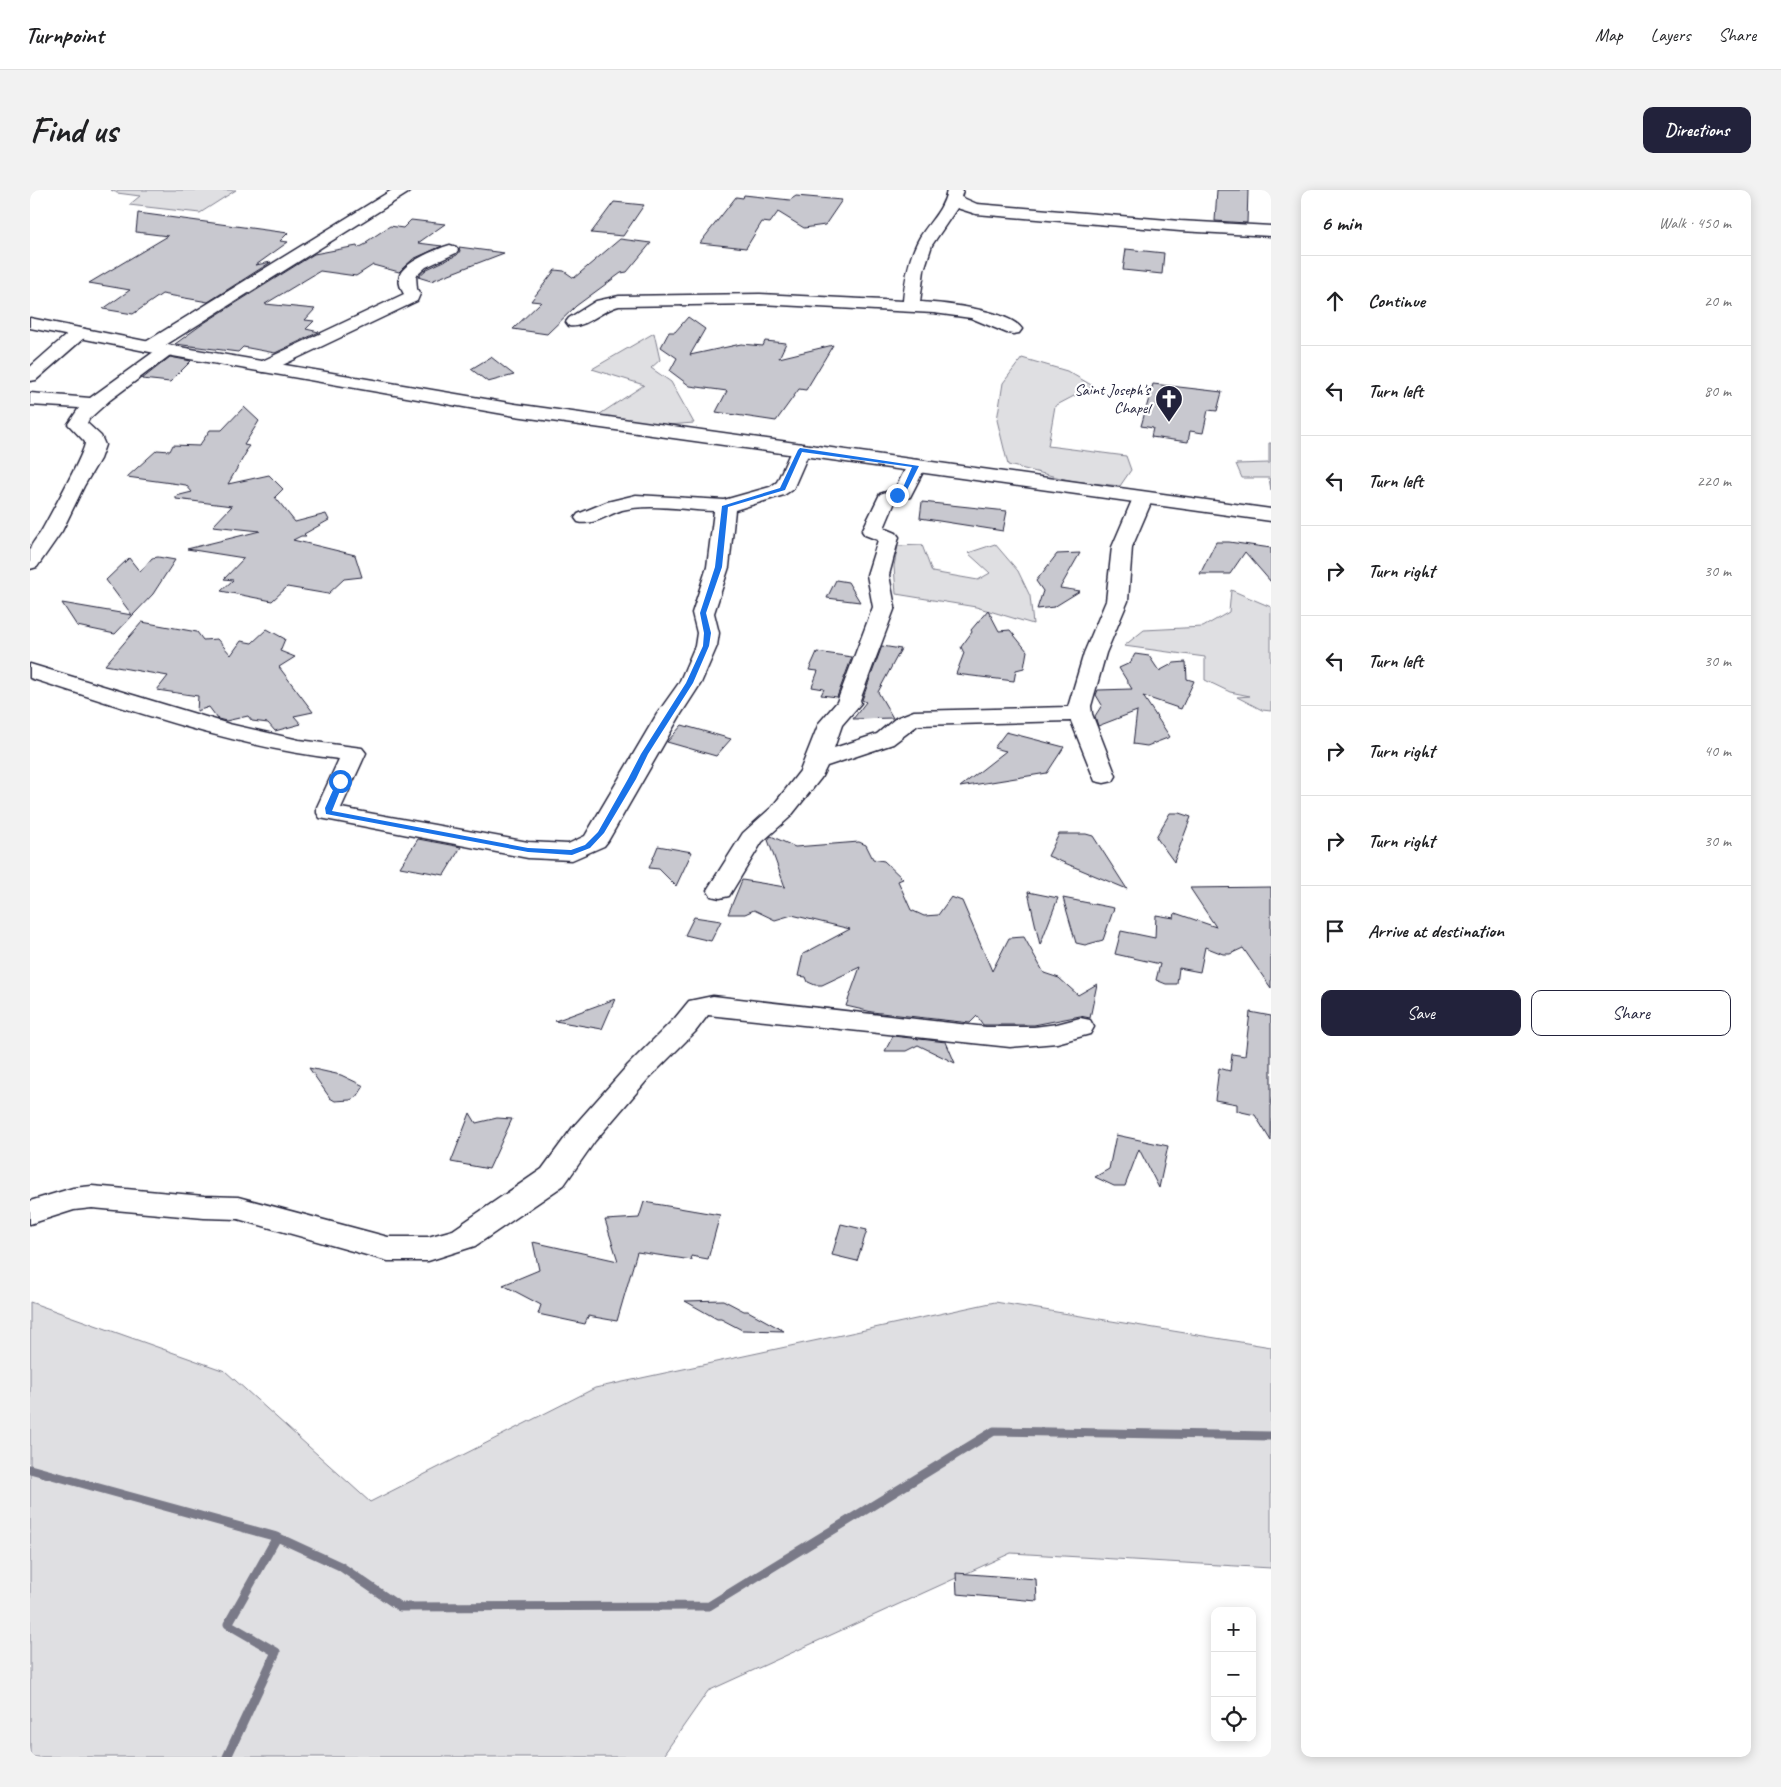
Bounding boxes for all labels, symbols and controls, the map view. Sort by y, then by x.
text: Turnpoint [25,20,104,50]
text: Map [1595,24,1623,46]
text: Layers [1651,24,1690,46]
text: Share [1718,24,1756,46]
button: Directions [1643,107,1751,153]
text: Find us [30,108,117,153]
text: 6 min [1321,210,1362,236]
text: Walk · 450 m [1659,213,1731,233]
icon: ahead [1321,287,1349,315]
text: Continue [1368,289,1425,313]
text: 20 m [1704,291,1731,311]
icon: left [1321,377,1349,405]
text: Turn left [1368,379,1423,403]
place label: Saint Joseph's Chapel [1074,380,1153,418]
text: 80 m [1704,381,1731,401]
church icon: Saint Joseph's Chapel [1154,384,1184,423]
icon: left [1321,467,1349,495]
text: Turn left [1368,469,1423,493]
text: 220 m [1697,471,1731,491]
route end [886,484,909,507]
icon: right [1321,557,1349,585]
text: Turn right [1368,559,1435,583]
text: 30 m [1704,561,1731,581]
icon: left [1321,647,1349,675]
text: Turn left [1368,649,1423,673]
text: 30 m [1704,651,1731,671]
icon: right [1321,737,1349,765]
text: Turn right [1368,739,1435,763]
text: 40 m [1704,741,1731,761]
route start [329,770,352,793]
icon: right [1321,827,1349,855]
text: Turn right [1368,829,1435,853]
text: 30 m [1704,831,1731,851]
icon: arrive [1321,917,1349,945]
text: Arrive at destination [1368,919,1504,943]
button: Save [1321,990,1521,1036]
button: Share [1531,990,1731,1036]
map controls [1211,1607,1256,1742]
button: + [1211,1607,1256,1652]
button: − [1211,1652,1256,1697]
button: locate [1211,1697,1256,1742]

